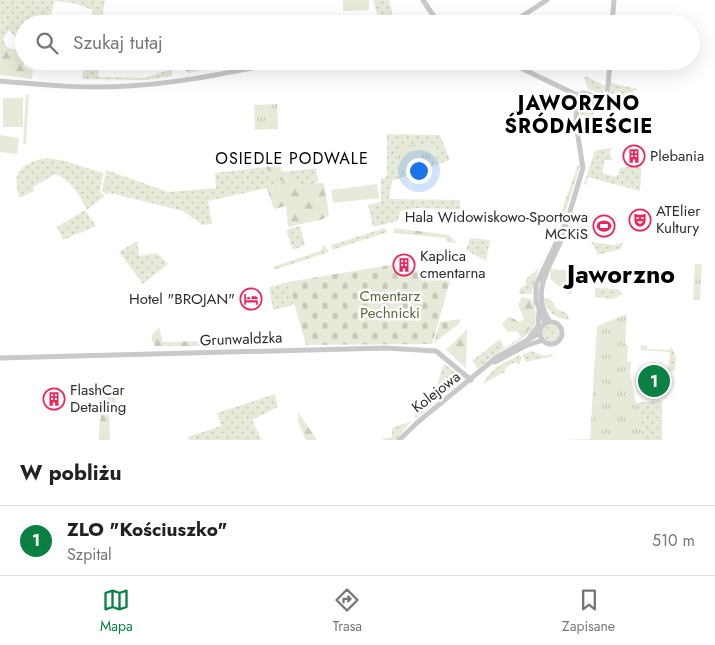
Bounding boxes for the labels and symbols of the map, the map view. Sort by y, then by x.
district label: JAWORZNO ŚRÓDMIEŚCIE [505,89,653,141]
building icon: Plebania [622,144,646,168]
place label: Plebania [650,145,704,167]
district label: OSIEDLE PODWALE [215,147,369,170]
your location [406,158,432,184]
place label: ATElier Kultury [656,200,701,239]
place label: Hala Widowiskowo-Sportowa MCKiS [405,206,588,245]
theatre icon: ATElier Kultury [628,208,652,232]
sports icon: Hala Widowiskowo-Sportowa MCKiS [592,214,616,238]
place label: Kaplica cmentarna [420,245,486,284]
building icon: Kaplica cmentarna [392,253,416,277]
district label: Jaworzno [562,256,675,292]
park label: Cmentarz Pechnicki [360,285,421,324]
hotel icon: Hotel "BROJAN" [239,287,263,311]
place label: Hotel "BROJAN" [129,288,235,310]
street label: Grunwaldzka [199,327,283,351]
pin: 1 [638,362,670,400]
street label: Kolejowa [407,366,465,418]
place label: FlashCar Detailing [70,379,126,418]
building icon: FlashCar Detailing [42,387,66,411]

